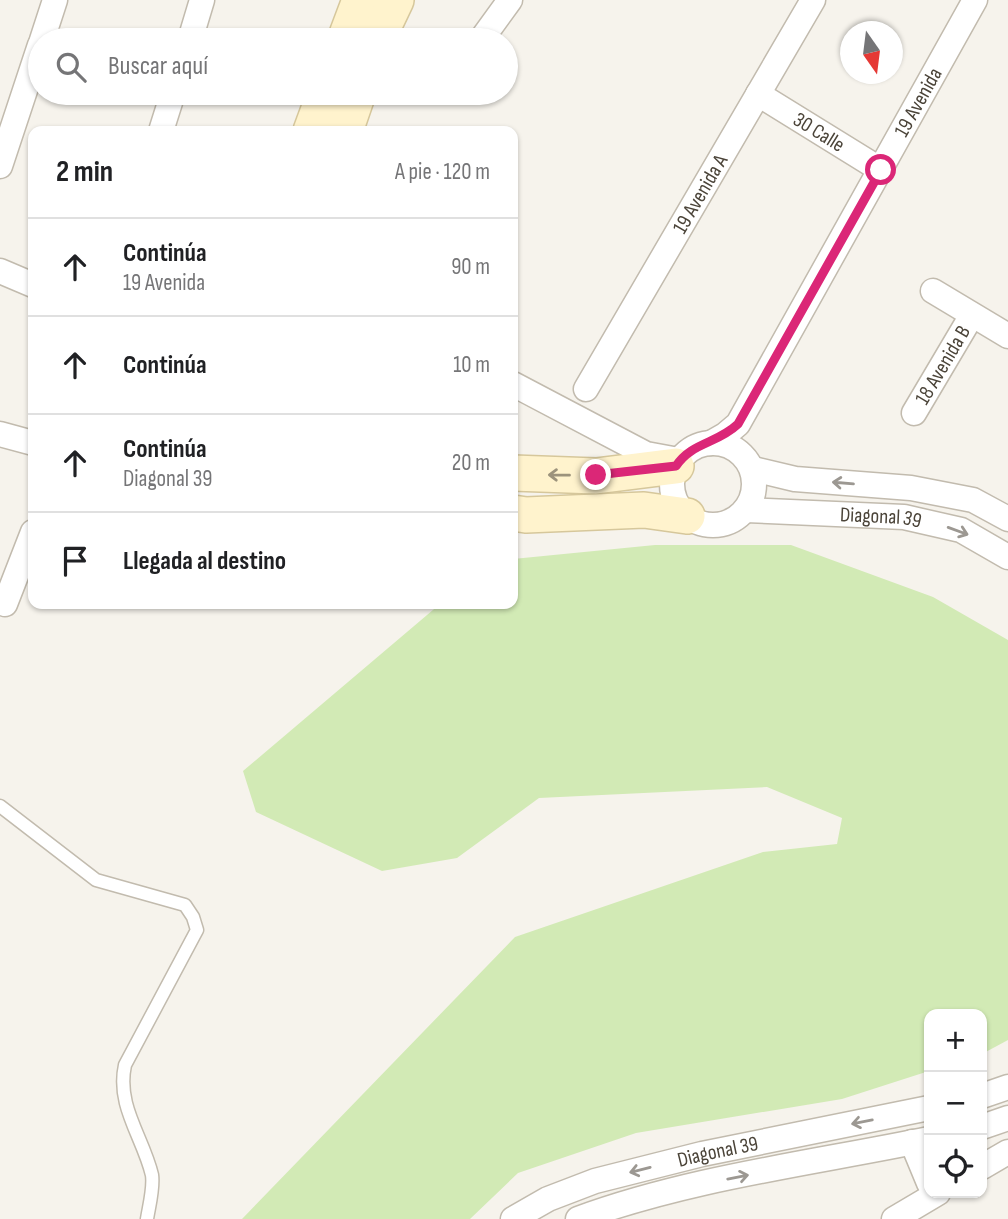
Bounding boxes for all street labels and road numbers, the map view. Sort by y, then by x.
street label: 19 Avenida [889,63,947,141]
street label: 30 Calle [789,107,850,157]
street label: 19 Avenida A [667,149,733,238]
street label: 18 Avenida B [909,321,976,409]
street label: Diagonal 39 [839,502,924,533]
street label: Diagonal 39 [675,1130,760,1172]

